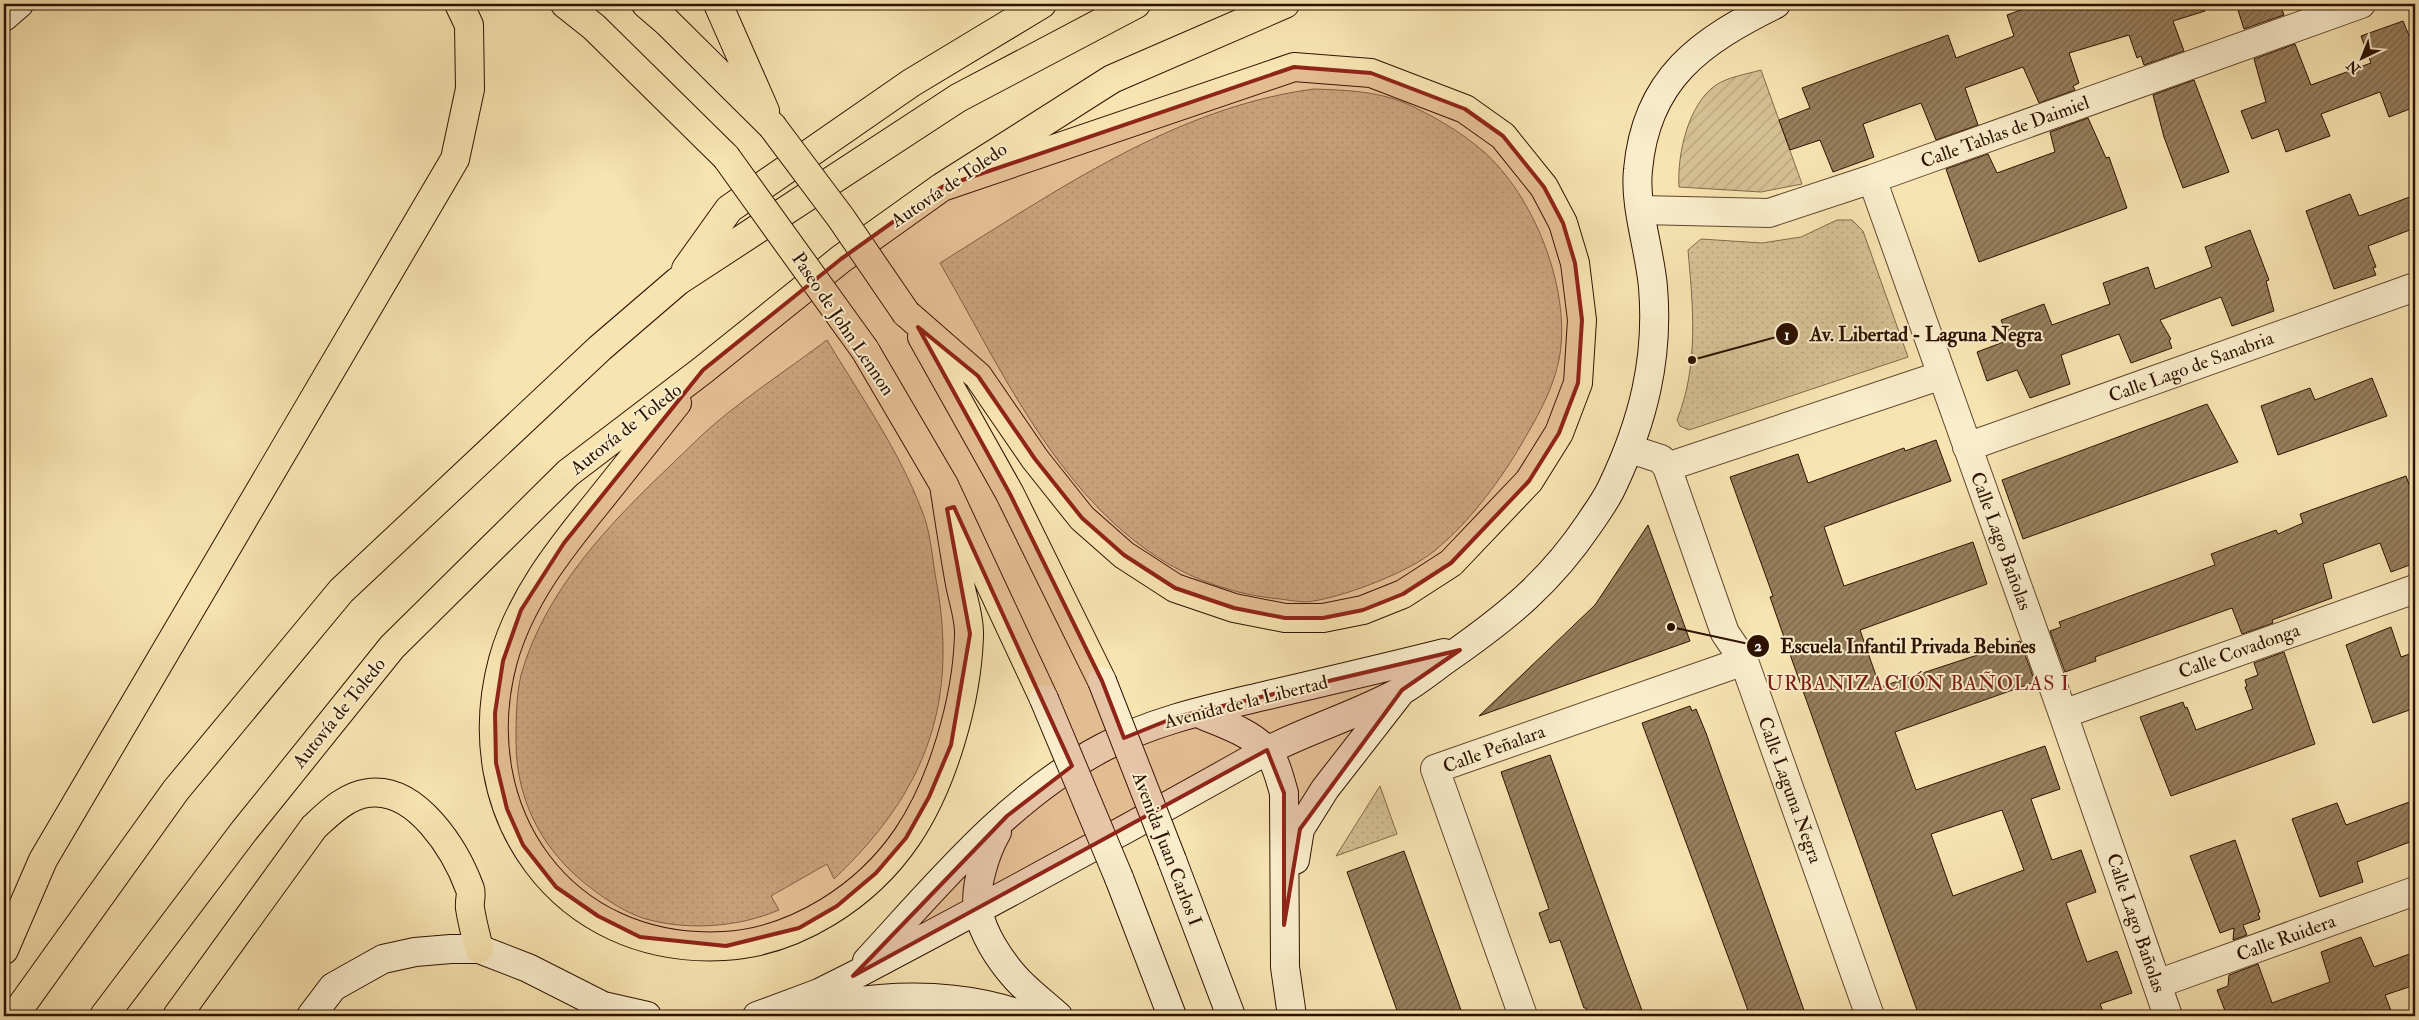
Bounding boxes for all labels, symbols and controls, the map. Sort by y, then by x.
north arrow [2336,32,2386,82]
text: N [2343,56,2365,78]
street label: Calle Tablas de Daimiel [1917,90,2093,174]
street label: Autovía de Toledo [885,137,1012,233]
street label: Paseo de John Lennon [786,248,900,400]
callout: Av. Libertad - Laguna Negra [1774,317,2052,352]
text: Av. Libertad - Laguna Negra [1809,322,2043,348]
text: 1 [1784,326,1790,345]
street label: Calle Lago de Sanabria [2105,326,2277,408]
street label: Autovía de Toledo [565,378,687,481]
street label: Calle Lago Bañolas [1965,468,2037,614]
street label: Calle Covadonga [2175,618,2303,684]
callout: Escuela Infantil Privada Bebines [1746,628,2046,663]
text: Escuela Infantil Privada Bebines [1780,634,2036,659]
text: 2 [1754,637,1762,656]
street label: Autovía de Toledo [287,653,391,774]
street label: Avenida de la Libertad [1161,670,1331,734]
district label: URBANIZACIÓN BAÑOLAS I [1766,670,2070,696]
street label: Calle Laguna Negra [1752,713,1828,867]
street label: Calle Peñalara [1440,719,1549,779]
street label: Avenida Juan Carlos I [1126,768,1207,929]
street label: Calle Lago Bañolas [2101,850,2171,996]
street label: Calle Ruidera [2233,909,2339,967]

